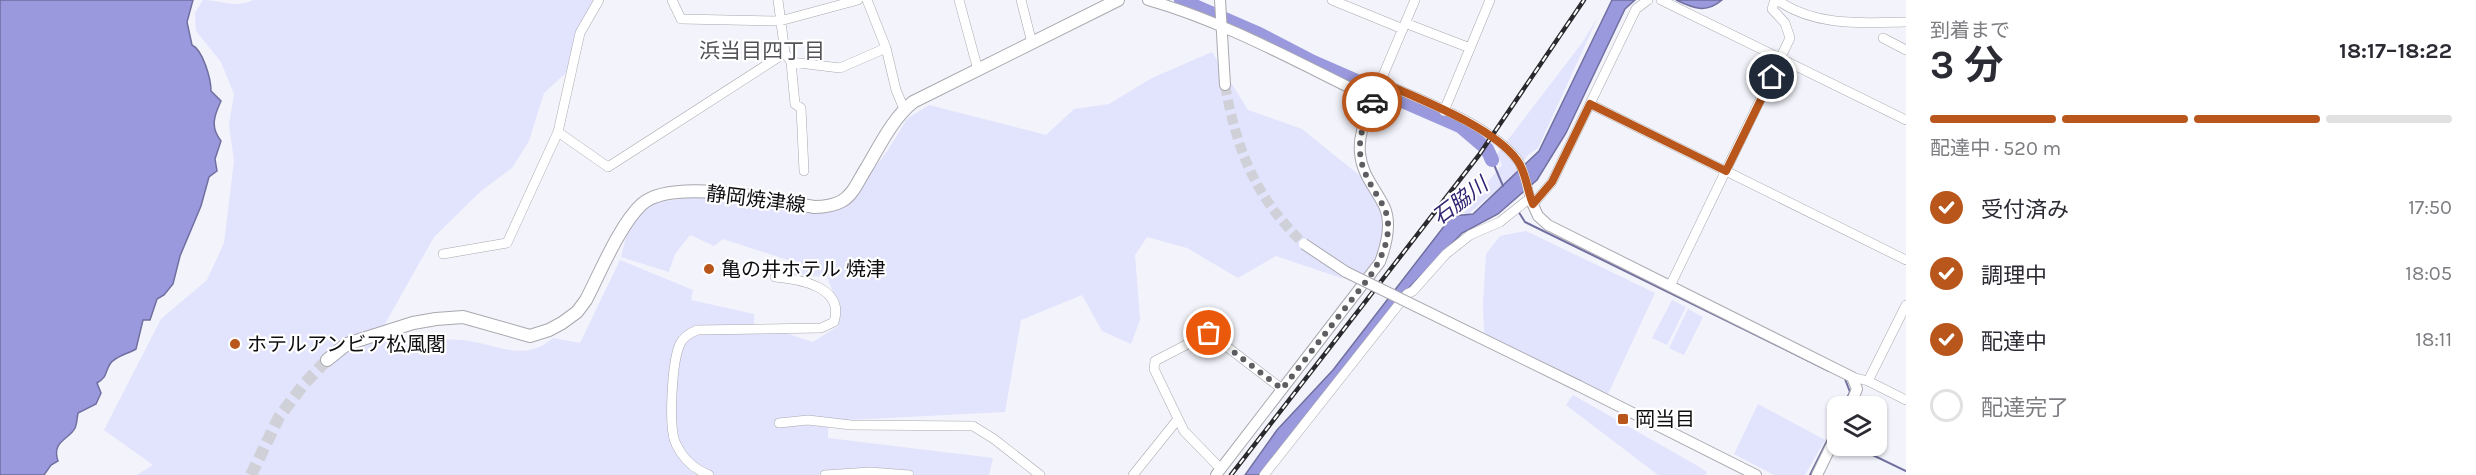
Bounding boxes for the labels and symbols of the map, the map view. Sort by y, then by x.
district label: 浜当目四丁目 [699,39,825,63]
pin [1746,51,1797,102]
courier [1342,72,1402,132]
water label: 石脇川 [1428,171,1494,230]
street label: 静岡焼津線 [705,182,807,217]
place label: 亀の井ホテル 焼津 [721,258,886,281]
marker: 亀の井ホテル 焼津 [702,262,716,276]
pin [1183,307,1234,358]
place label: ホテルアンビア松風閣 [247,333,446,356]
marker: ホテルアンビア松風閣 [228,337,242,351]
place label: 岡当目 [1635,408,1695,431]
marker: 岡当目 [1616,412,1630,426]

